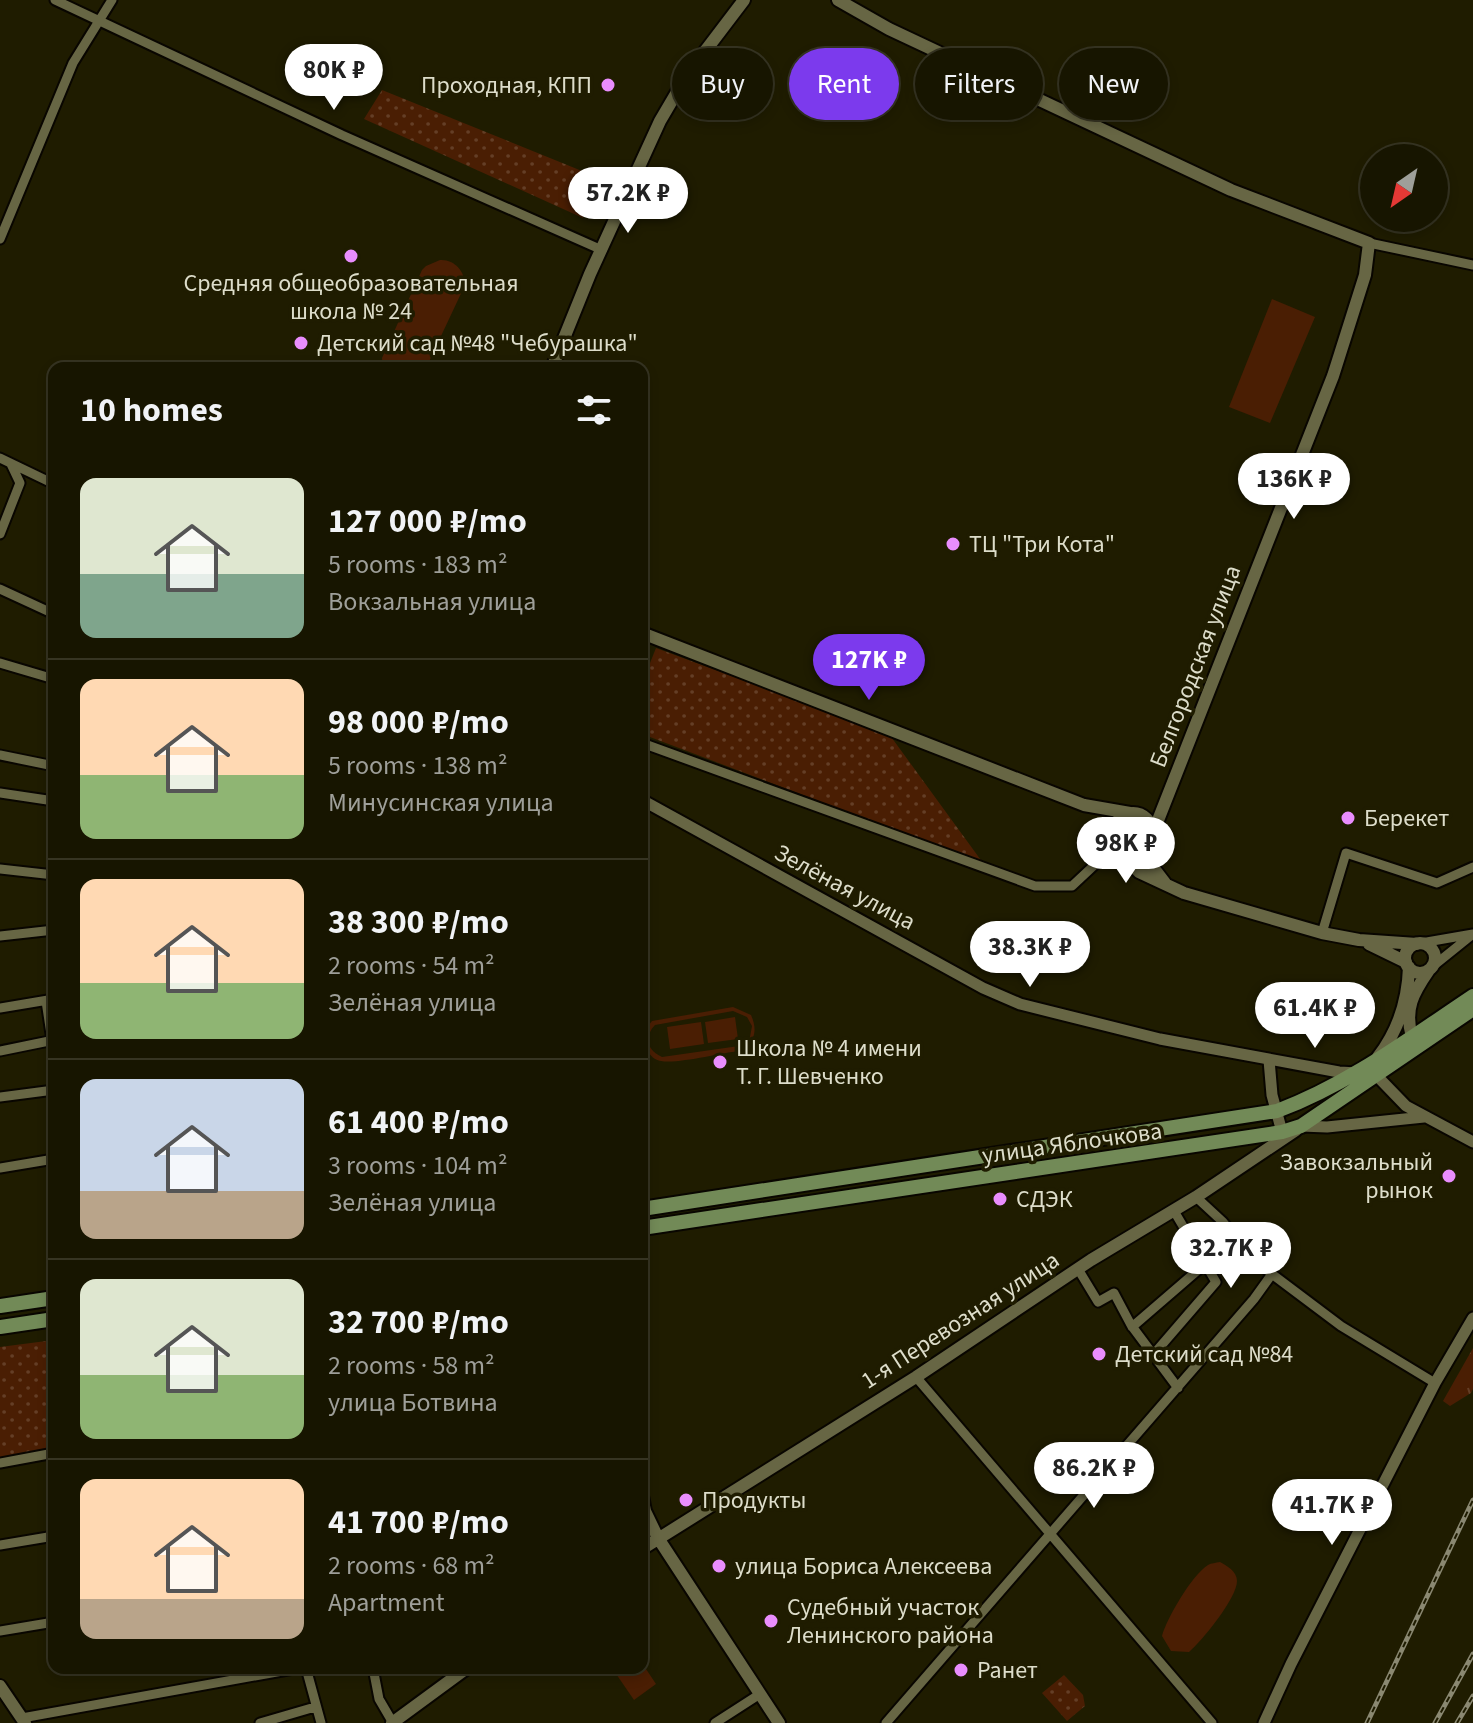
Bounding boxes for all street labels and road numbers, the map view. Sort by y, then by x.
street label: Белгородская улица [1141,560,1250,772]
street label: Зелёная улица [768,836,922,939]
street label: улица Яблочкова [980,1114,1164,1173]
street label: 1-я Перевозная улица [854,1243,1066,1398]

